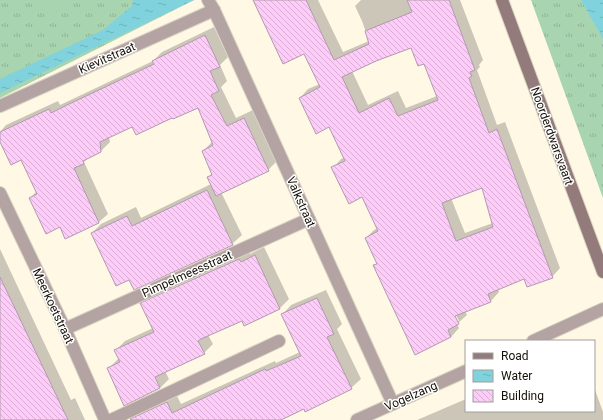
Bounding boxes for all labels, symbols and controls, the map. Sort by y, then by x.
street label: Kievitstraat [77,39,137,77]
street label: Noorderdwarsvaart [528,85,576,187]
street label: Valkstraat [284,175,318,229]
street label: Pimpelmeesstraat [140,248,234,300]
street label: Meerkoetstraat [29,266,77,346]
legend [465,340,595,412]
text: Road [501,349,529,363]
text: Water [501,369,532,383]
street label: Vogelzang [383,378,439,414]
text: Building [501,389,544,403]

